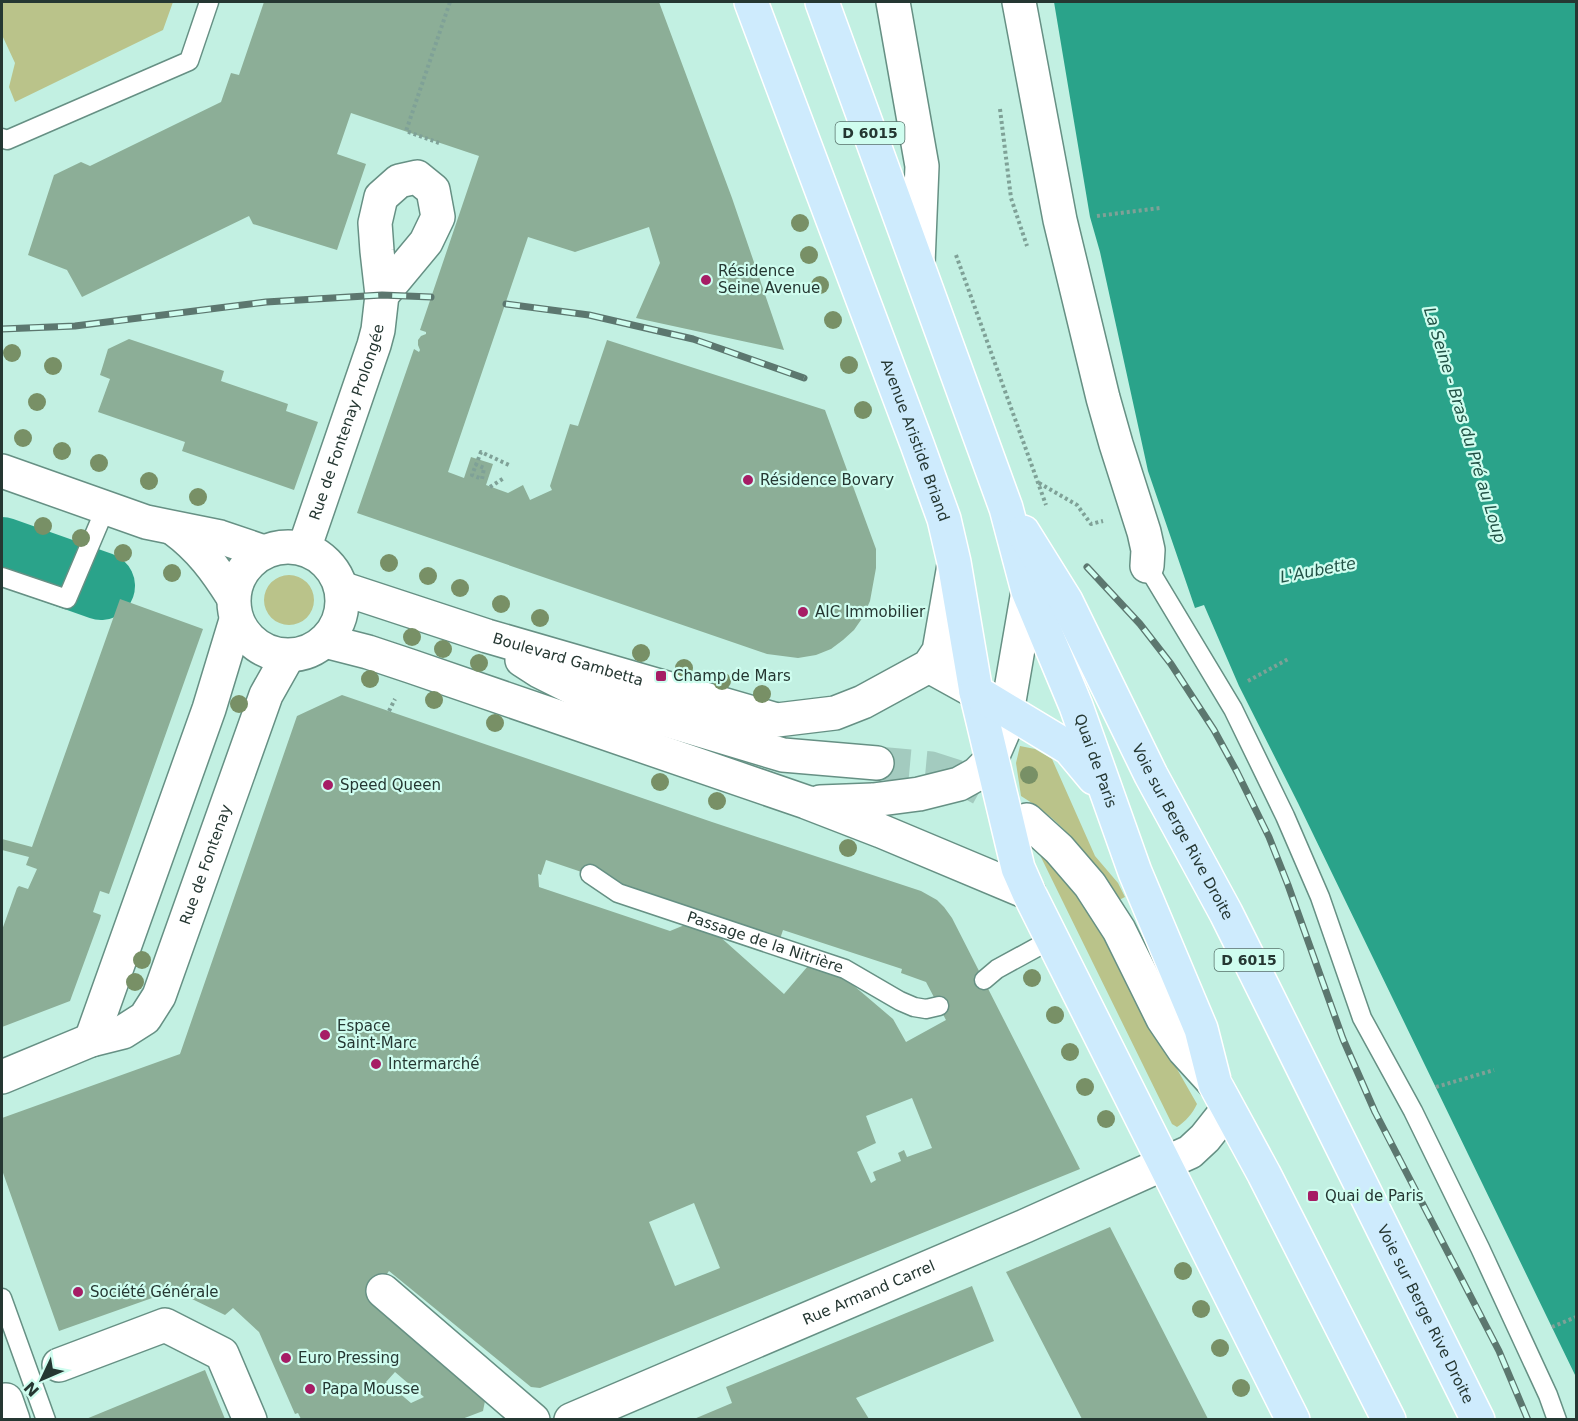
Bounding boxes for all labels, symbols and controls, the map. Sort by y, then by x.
road number: D 6015 [836,122,904,144]
place label: Résidence Seine Avenue [718,262,820,297]
marker: Résidence Seine Avenue [699,273,713,287]
water label: La Seine - Bras du Pré au Loup [1420,305,1510,545]
street label: Rue de Fontenay Prolongée [306,323,388,523]
street label: Avenue Aristide Briand [877,357,953,524]
place label: Résidence Bovary [760,471,894,489]
marker: Résidence Bovary [741,473,755,487]
water label: L'Aubette [1278,553,1358,587]
place label: AIC Immobilier [815,603,926,621]
marker: AIC Immobilier [796,605,810,619]
street label: Boulevard Gambetta [491,629,645,690]
place label: Champ de Mars [673,667,791,685]
marker: Champ de Mars [654,669,668,683]
street label: Quai de Paris [1070,711,1121,810]
street label: Voie sur Berge Rive Droite [1128,741,1237,923]
place label: Speed Queen [340,776,441,794]
marker: Speed Queen [321,778,335,792]
street label: Rue de Fontenay [176,802,235,927]
street label: Passage de la Nitrière [685,908,846,977]
road number: D 6015 [1214,949,1284,971]
place label: Espace Saint-Marc [337,1017,417,1052]
marker: Espace Saint-Marc [318,1028,332,1042]
place label: Intermarché [388,1055,480,1073]
marker: Intermarché [369,1057,383,1071]
place label: Quai de Paris [1325,1187,1424,1205]
marker: Quai de Paris [1306,1189,1320,1203]
street label: Voie sur Berge Rive Droite [1373,1222,1477,1406]
street label: Rue Armand Carrel [800,1257,938,1329]
place label: Société Générale [90,1283,219,1301]
marker: Société Générale [71,1285,85,1299]
north arrow [12,1349,72,1409]
place label: Euro Pressing [298,1349,399,1367]
marker: Euro Pressing [279,1351,293,1365]
text: N [20,1378,43,1400]
place label: Papa Mousse [322,1380,420,1398]
marker: Papa Mousse [303,1382,317,1396]

